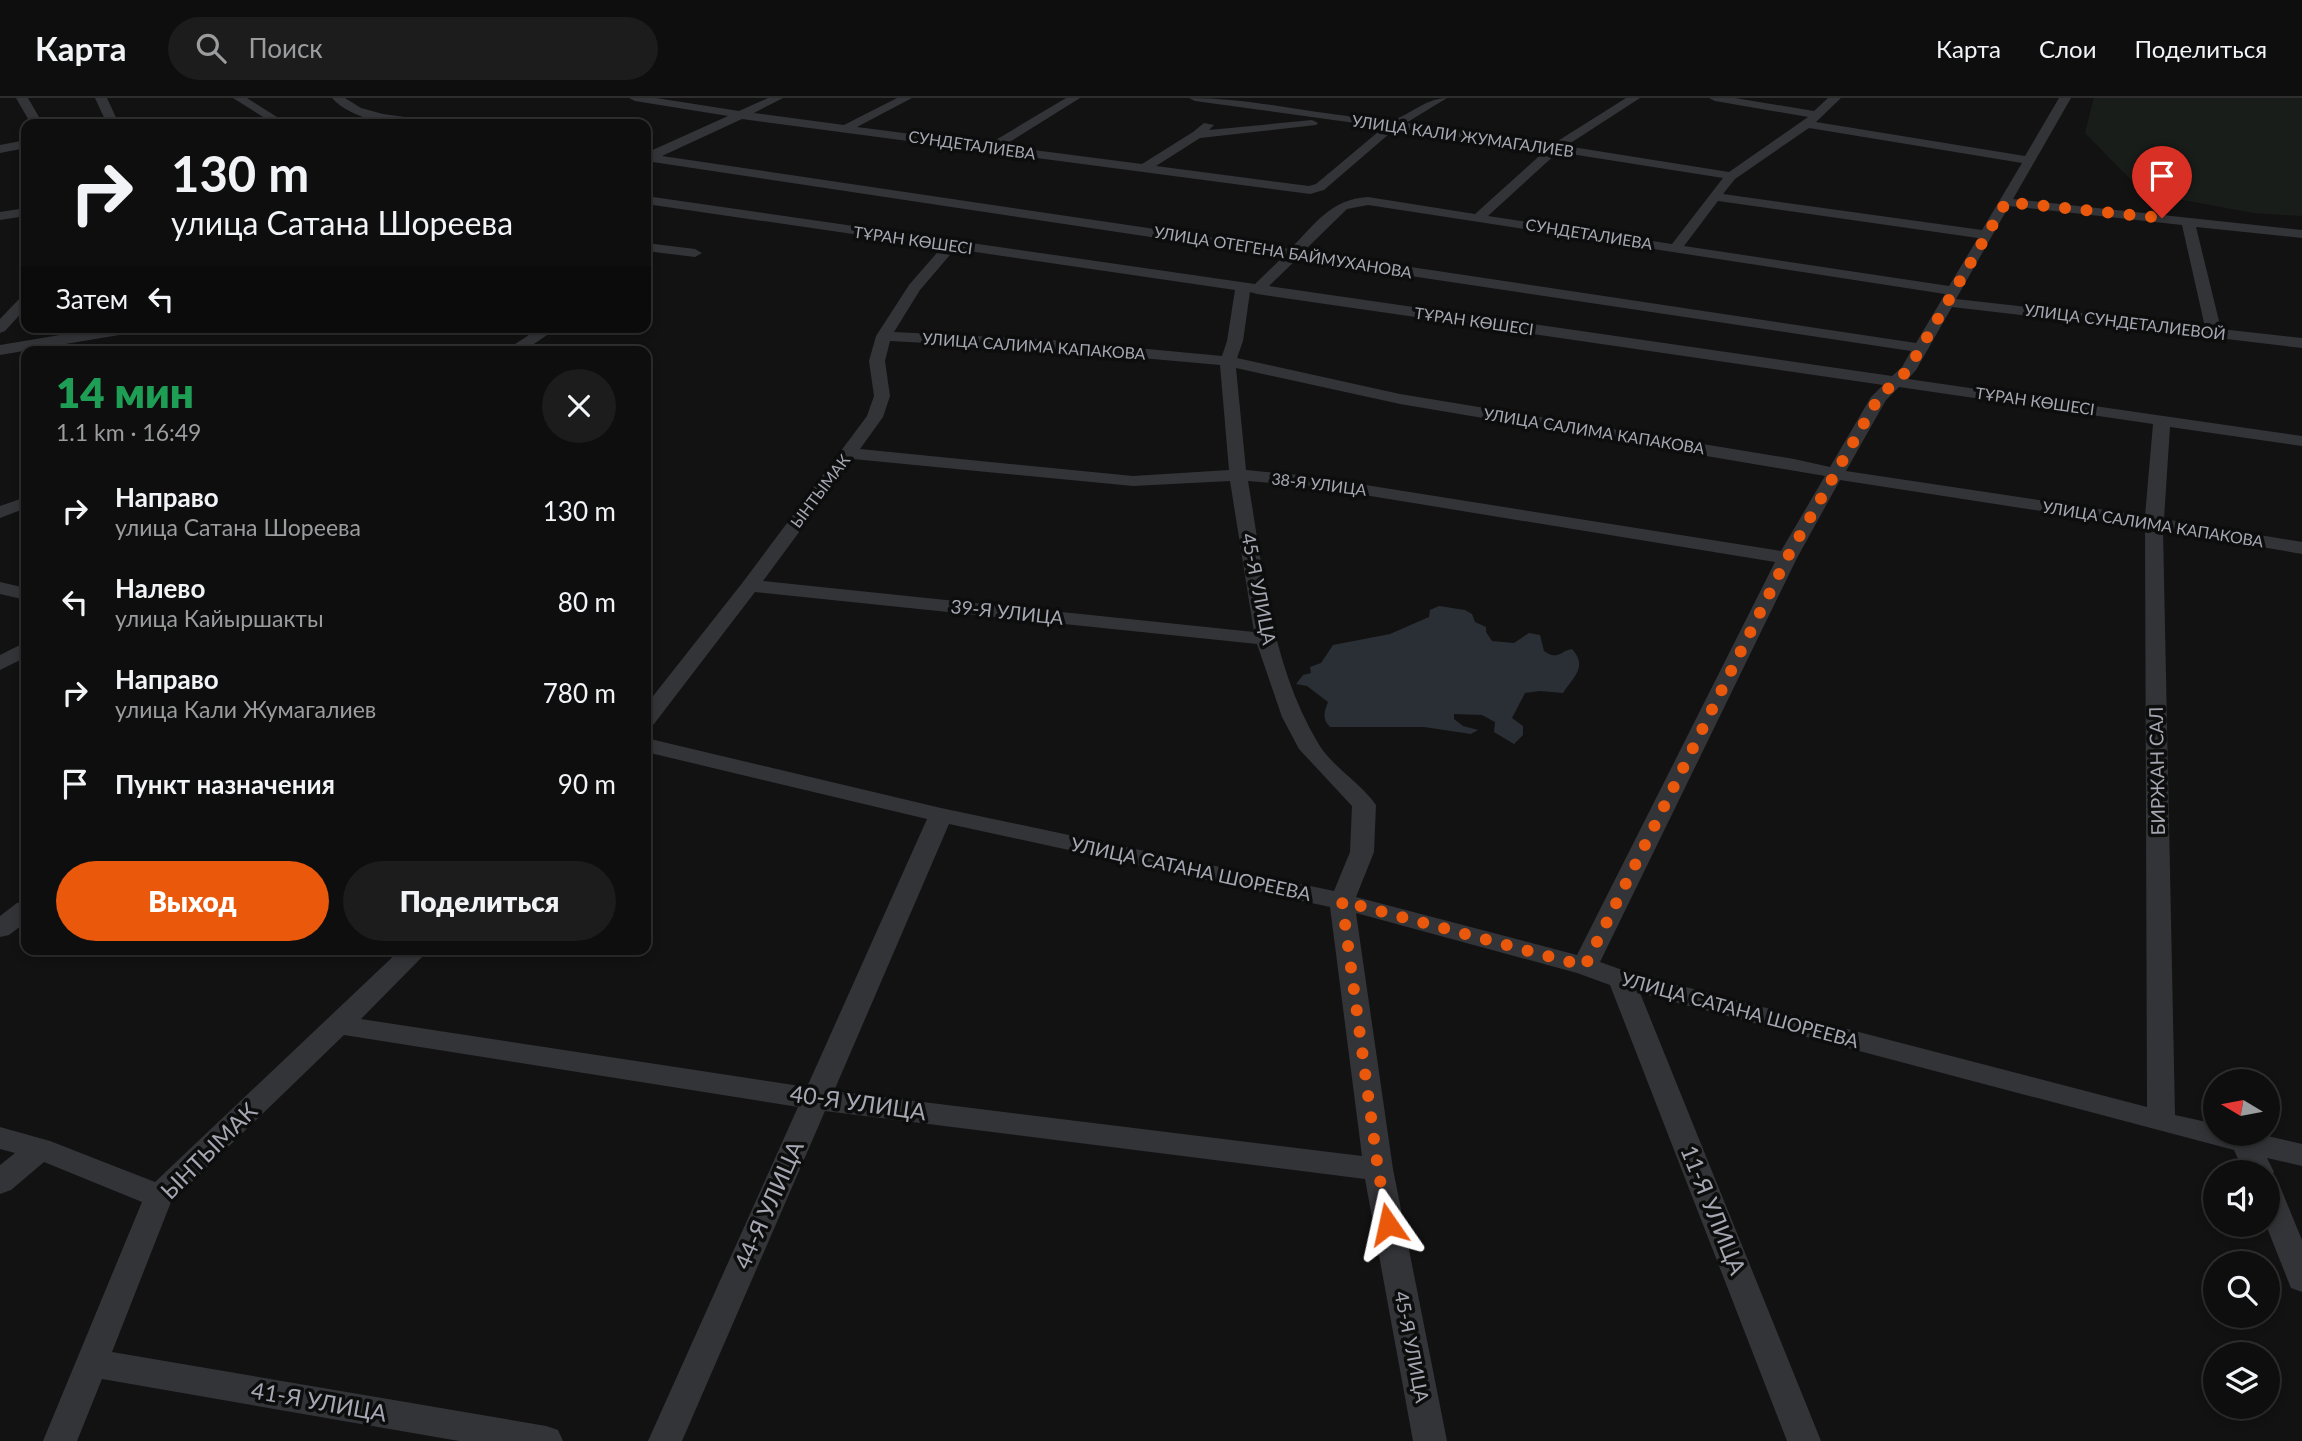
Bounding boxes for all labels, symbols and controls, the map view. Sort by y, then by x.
search box [168,17,658,80]
text: Карта [35,28,126,68]
icon: search [192,29,230,67]
text: Поиск [248,32,323,64]
text: Карта [1936,34,2001,63]
text: Слои [2039,34,2096,63]
text: Поделиться [2134,34,2267,63]
street label: УЛИЦА КАЛИ ЖУМАГАЛИЕВ [1351,111,1575,160]
street label: СУНДЕТАЛИЕВА [907,126,1037,163]
text: 130 m [171,144,309,202]
pin [2132,146,2192,218]
icon: right [56,147,147,238]
icon: arrive [2143,157,2181,195]
text: улица Сатана Шореева [171,203,513,242]
street label: СУНДЕТАЛИЕВА [1524,214,1654,253]
street label: ТҰРАН КӨШЕСІ [852,222,974,257]
street label: УЛИЦА ОТЕГЕНА БАЙМУХАНОВА [1153,222,1414,281]
icon: left [142,280,180,318]
text: Затем [56,283,128,315]
street label: УЛИЦА СУНДЕТАЛИЕВОЙ [2023,300,2227,343]
street label: ТҰРАН КӨШЕСІ [1413,303,1535,338]
street label: УЛИЦА САЛИМА КАПАКОВА [922,328,1146,363]
text: 14 мин [56,367,194,417]
button: close [542,369,616,443]
street label: ТҰРАН КӨШЕСІ [1974,383,2096,418]
street label: УЛИЦА САЛИМА КАПАКОВА [1482,404,1706,457]
text: 1.1 km · 16:49 [56,418,201,446]
street label: ЫНТЫМАК [786,450,853,531]
street label: 38-Я УЛИЦА [1271,468,1368,499]
text: Направо [115,481,219,513]
icon: right [56,492,94,530]
text: 130 m [543,495,616,527]
street label: УЛИЦА САЛИМА КАПАКОВА [2041,497,2265,550]
text: улица Сатана Шореева [115,513,361,541]
street label: 45-Я УЛИЦА [1237,531,1282,647]
text: Налево [115,572,205,604]
icon: left [56,583,94,621]
text: 80 m [558,586,616,618]
street label: 39-Я УЛИЦА [949,594,1065,629]
text: улица Кайыршакты [115,604,324,632]
text: Направо [115,663,219,695]
icon: right [56,674,94,712]
text: 780 m [543,677,616,709]
text: улица Кали Жумагалиев [115,695,376,723]
street label: БИРЖАН САЛ [2144,706,2169,836]
icon: arrive [56,765,94,803]
text: Пункт назначения [115,768,335,800]
text: 90 m [558,768,616,800]
street label: УЛИЦА САТАНА ШОРЕЕВА [1069,832,1313,905]
button: Выход [56,861,329,941]
button: Поделиться [343,861,616,941]
street label: УЛИЦА САТАНА ШОРЕЕВА [1619,967,1861,1052]
north arrow [2203,1069,2280,1146]
map controls [2203,1069,2280,1419]
street label: 40-Я УЛИЦА [788,1079,928,1125]
street label: ЫНТЫМАК [154,1096,263,1204]
street label: 44-Я УЛИЦА [727,1136,809,1273]
street label: 11-Я УЛИЦА [1675,1141,1753,1279]
button: sound [2203,1160,2280,1237]
position arrow [1351,1187,1425,1261]
button: search [2203,1251,2280,1328]
street label: 45-Я УЛИЦА [1390,1289,1435,1405]
button: layers [2203,1342,2280,1419]
street label: 41-Я УЛИЦА [249,1375,390,1427]

